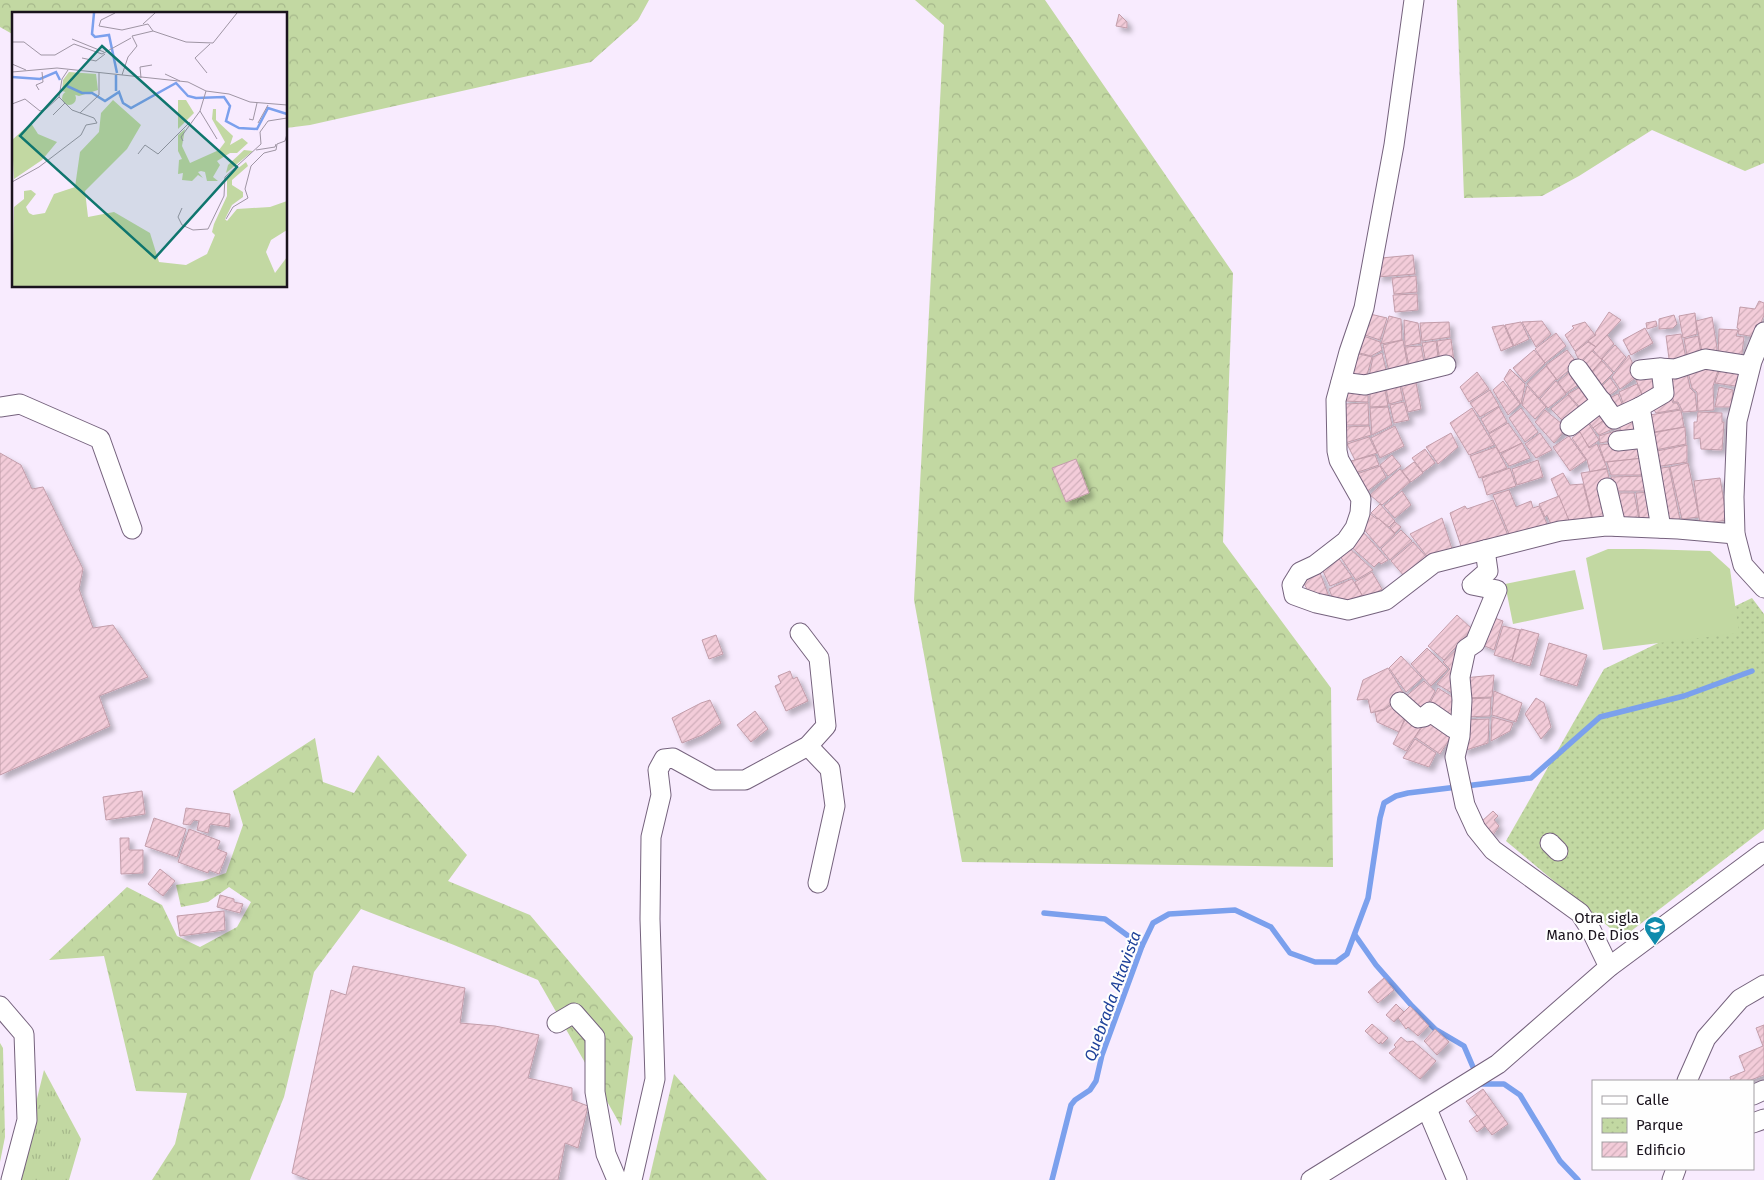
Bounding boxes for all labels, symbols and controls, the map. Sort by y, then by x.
inset map [12,12,288,288]
place label: Otra sigla Mano De Dios [1546,909,1639,944]
school or university icon: Otra sigla Mano De Dios [1643,915,1667,946]
water label: Quebrada Altavista [1080,928,1145,1064]
legend [1592,1080,1754,1170]
text: Calle [1636,1091,1669,1109]
text: Parque [1636,1116,1683,1134]
text: Edificio [1636,1141,1686,1159]

